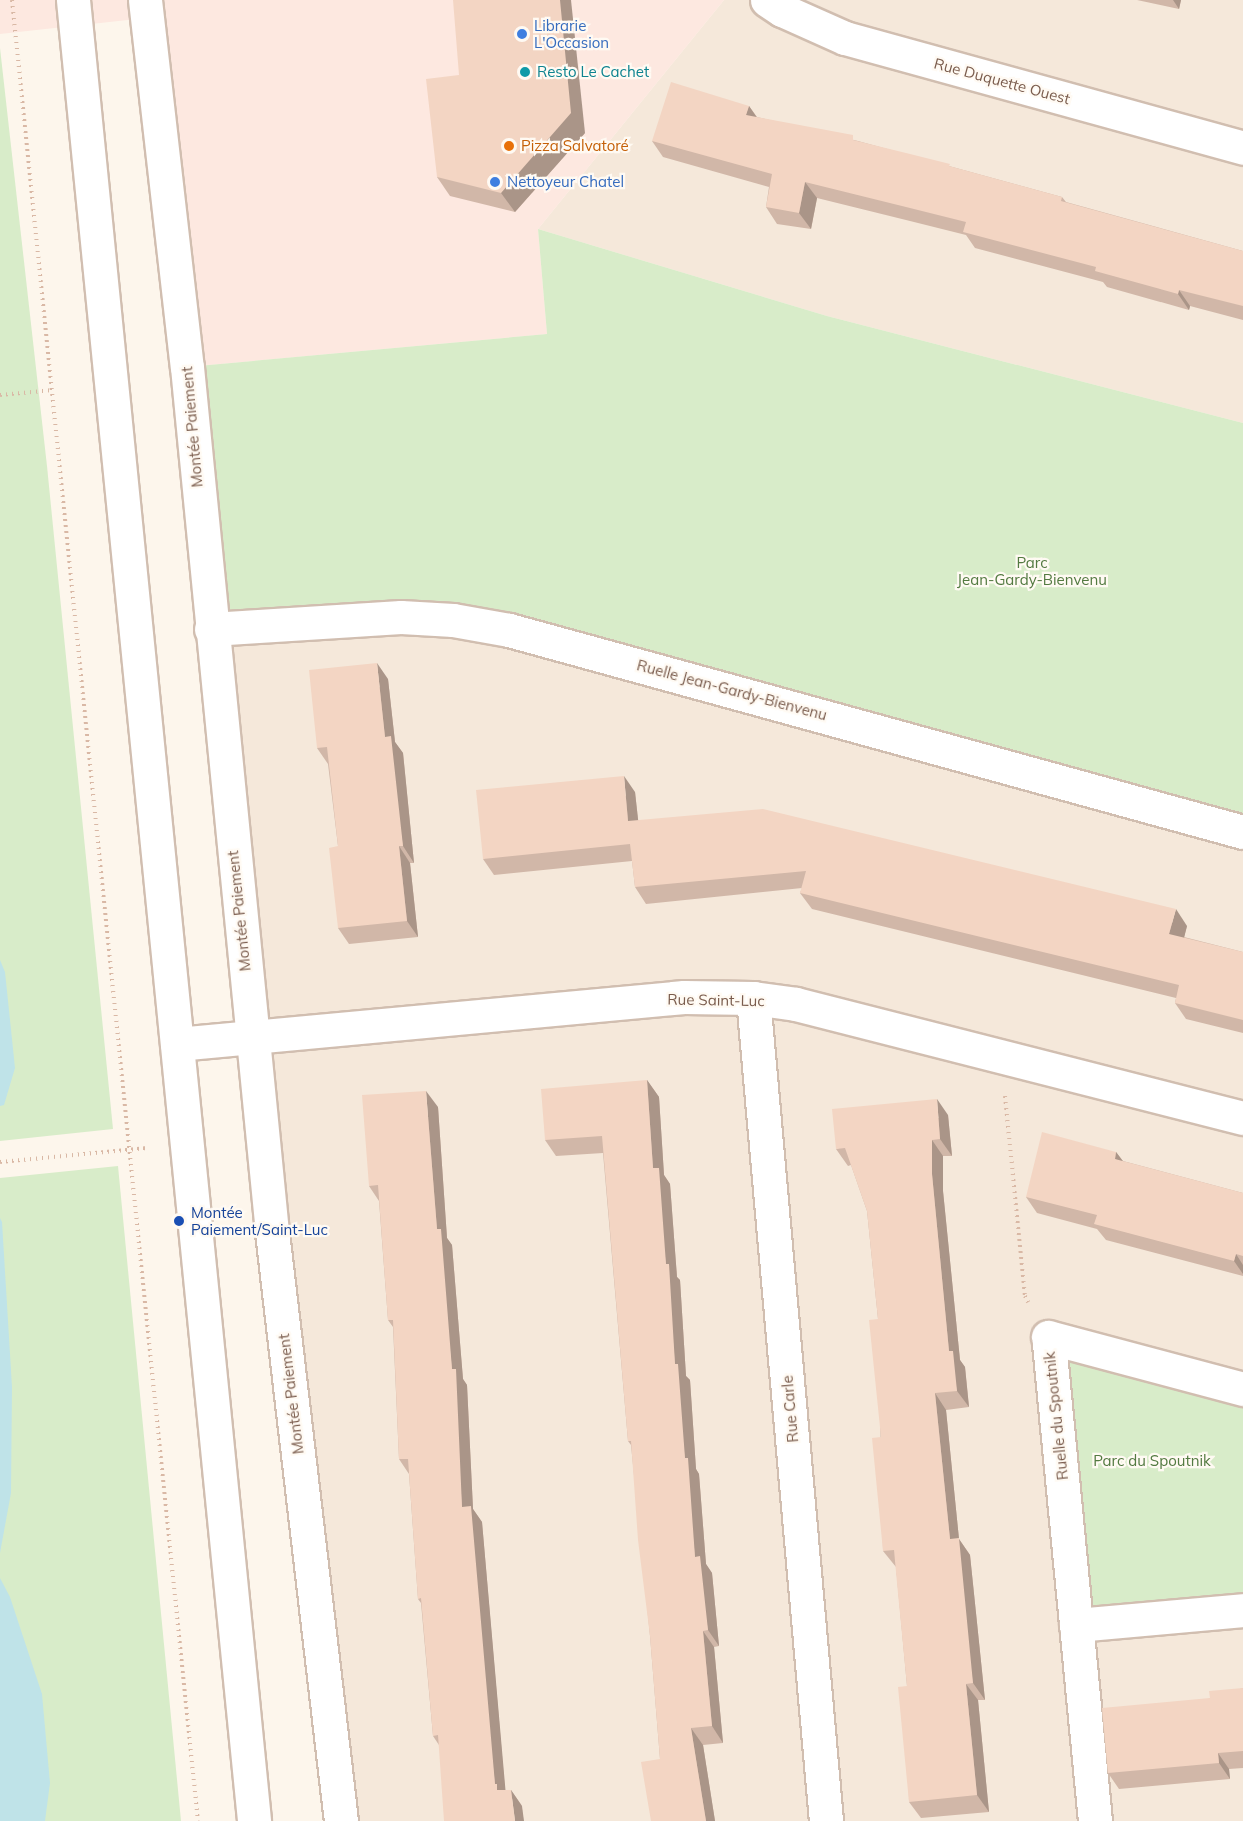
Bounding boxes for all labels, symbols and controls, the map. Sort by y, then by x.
place label: Librarie L'Occasion [534,16,609,51]
marker: Librarie L'Occasion [515,27,529,41]
street label: Rue Duquette Ouest [932,54,1072,108]
place label: Resto Le Cachet [537,63,649,81]
marker: Resto Le Cachet [518,65,532,79]
place label: Pizza Salvatoré [521,137,629,155]
marker: Pizza Salvatoré [502,139,516,153]
place label: Nettoyeur Chatel [507,173,624,191]
marker: Nettoyeur Chatel [488,175,502,189]
street label: Montée Paiement [178,366,206,488]
park label: Parc Jean-Gardy-Bienvenu [957,553,1107,588]
street label: Ruelle Jean-Gardy-Bienvenu [635,656,829,724]
street label: Montée Paiement [224,850,254,972]
street label: Rue Saint-Luc [667,990,765,1010]
place label: Montée Paiement/Saint-Luc [191,1203,328,1238]
marker: Montée Paiement/Saint-Luc [172,1214,186,1228]
street label: Montée Paiement [275,1333,307,1455]
street label: Ruelle du Spoutnik [1040,1351,1072,1481]
street label: Rue Carle [778,1375,802,1443]
park label: Parc du Spoutnik [1093,1452,1211,1470]

